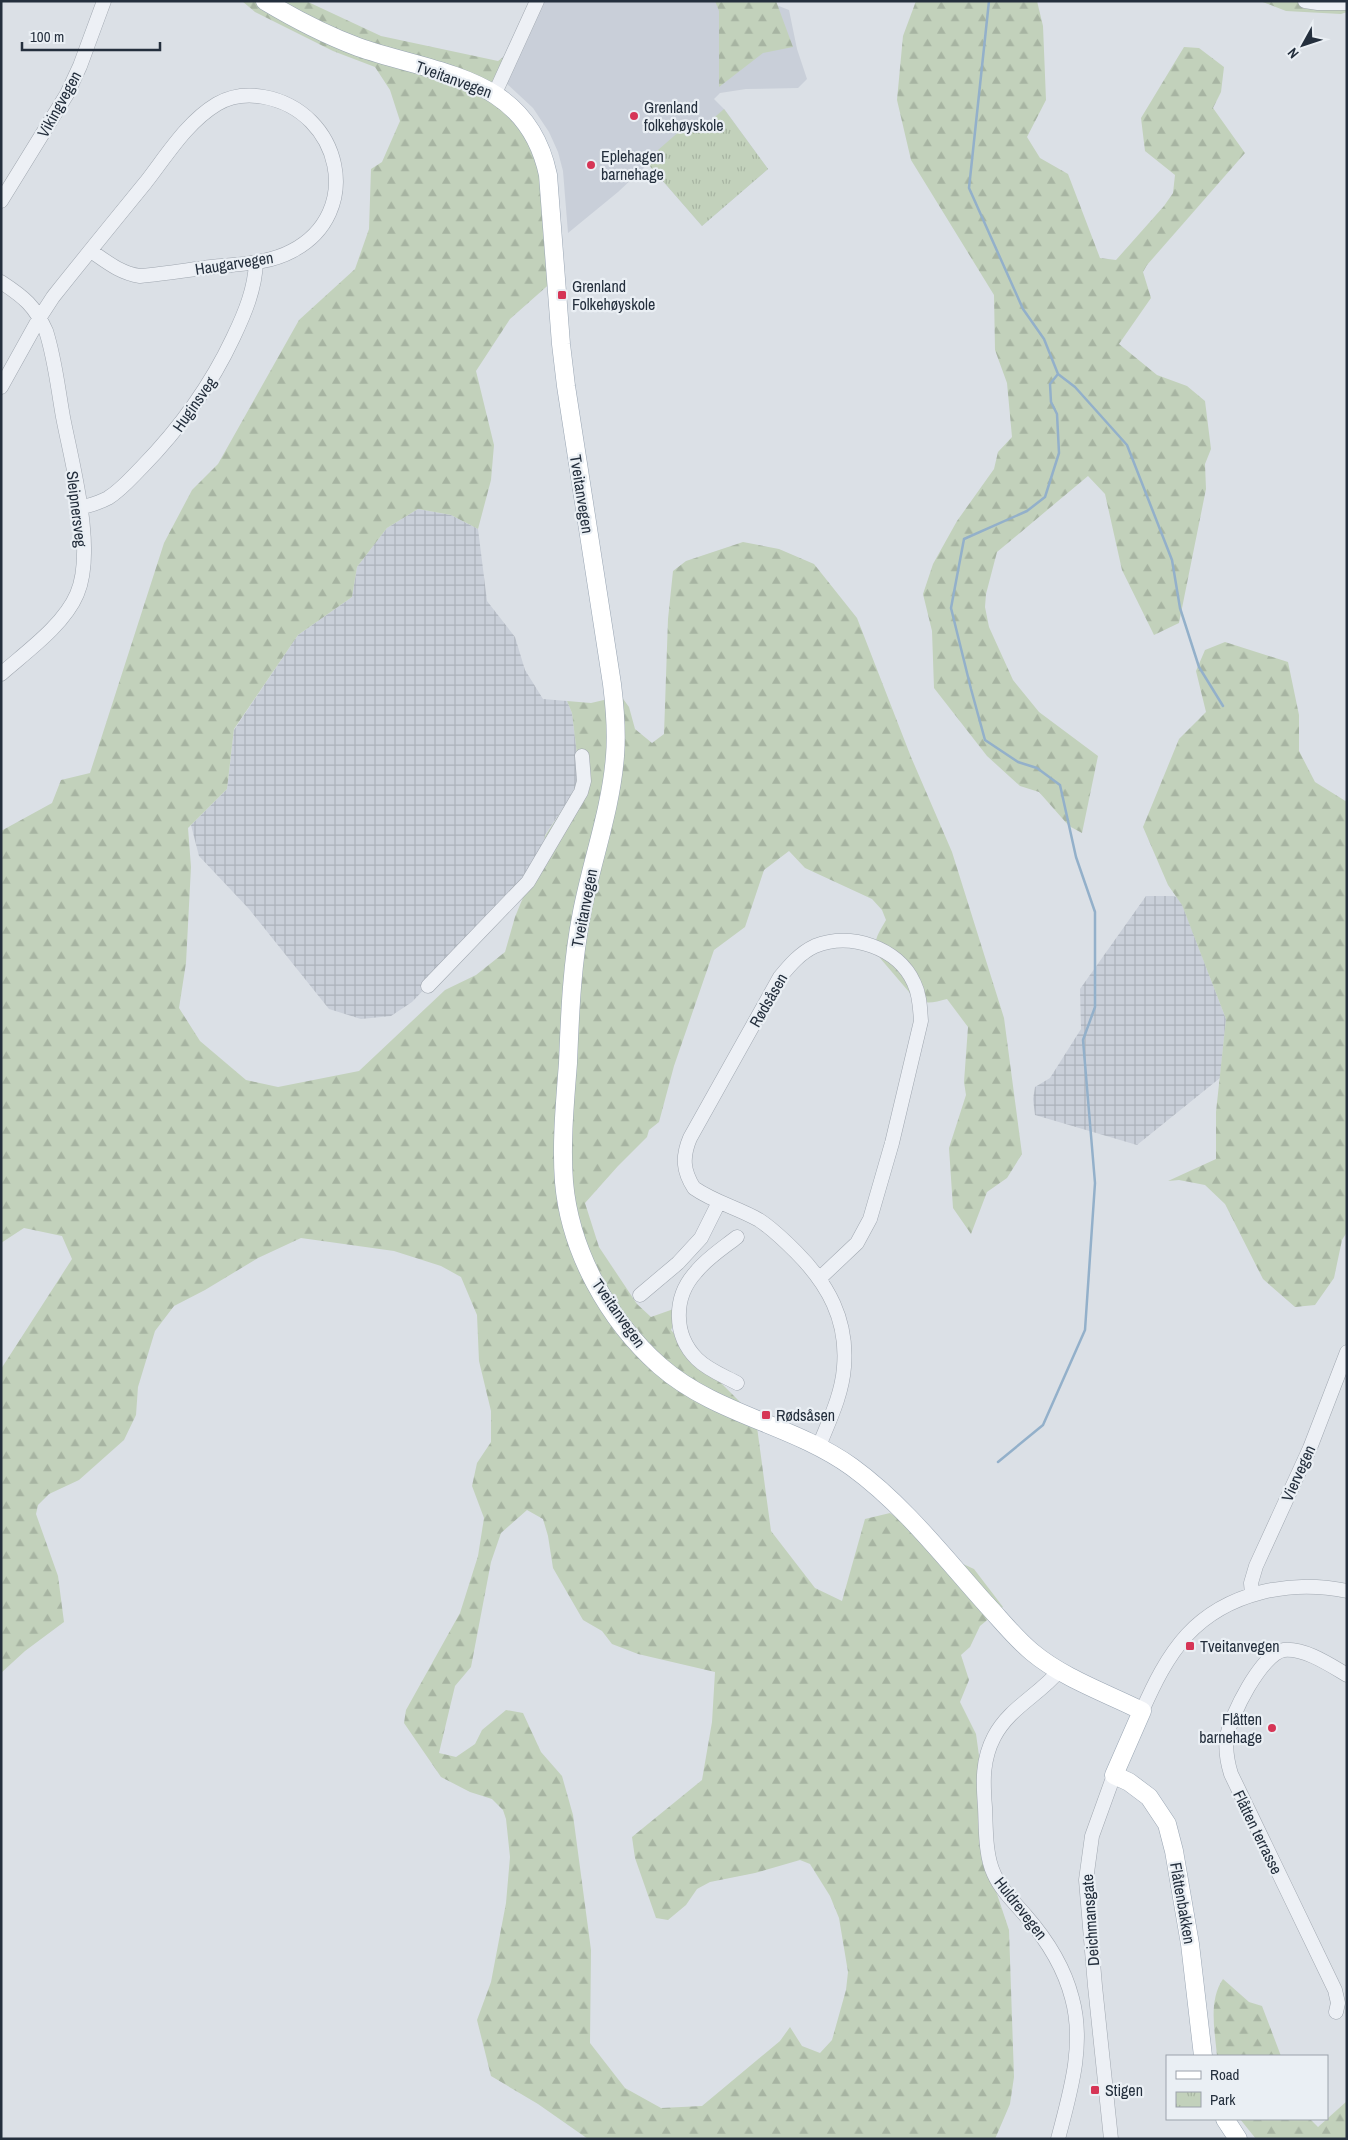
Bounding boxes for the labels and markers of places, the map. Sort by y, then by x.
place label: Grenland folkehøyskole [644,96,724,136]
marker: Grenland folkehøyskole [628,110,640,122]
place label: Eplehagen barnehage [601,145,664,185]
marker: Eplehagen barnehage [585,159,597,171]
place label: Grenland Folkehøyskole [572,275,655,315]
marker: Grenland Folkehøyskole [556,289,568,301]
place label: Rødsåsen [776,1404,835,1426]
marker: Rødsåsen [760,1409,772,1421]
place label: Tveitanvegen [1200,1635,1280,1657]
marker: Tveitanvegen [1184,1640,1196,1652]
place label: Flåtten barnehage [1199,1708,1262,1748]
marker: Flåtten barnehage [1266,1722,1278,1734]
place label: Stigen [1105,2079,1143,2101]
marker: Stigen [1089,2084,1101,2096]

